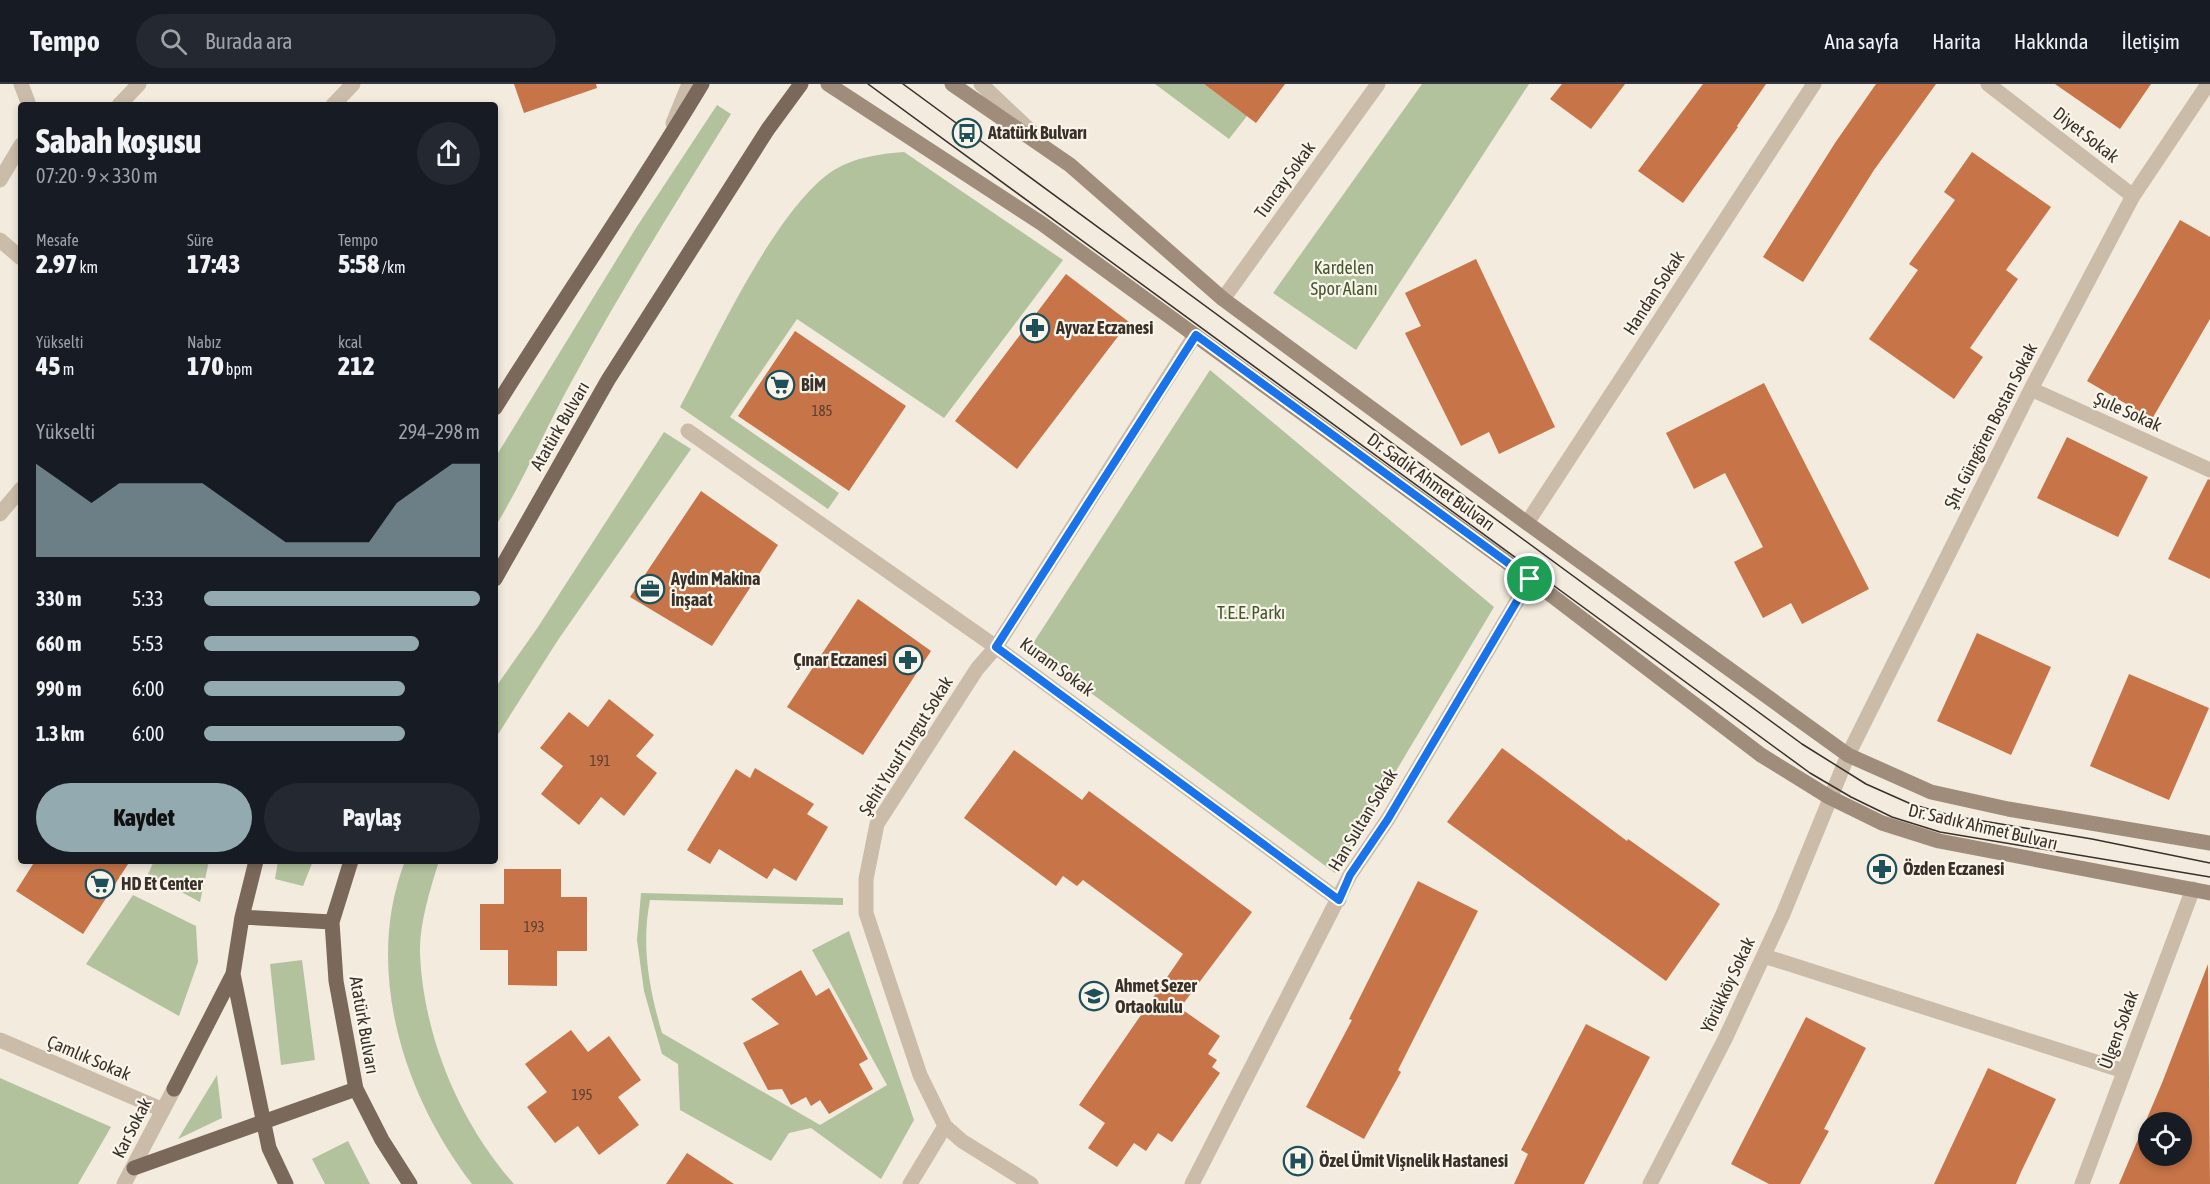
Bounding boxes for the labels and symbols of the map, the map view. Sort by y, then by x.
street label: Diyet Sokak [2049,102,2123,167]
bus stop icon: Atatürk Bulvarı [951,117,983,149]
place label: Atatürk Bulvarı [987,122,1087,143]
street label: Tuncay Sokak [1250,137,1319,222]
street label: Handan Sokak [1619,247,1689,339]
park label: Kardelen Spor Alanı [1310,257,1378,299]
pharmacy icon: Ayvaz Eczanesi [1019,312,1051,344]
place label: Ayvaz Eczanesi [1055,317,1153,338]
street label: Şht. Güngören Bostan Sokak [1940,339,2041,512]
supermarket icon: BİM [764,369,796,401]
place label: BİM [801,374,826,395]
street label: Atatürk Bulvarı [526,378,593,474]
street label: Şule Sokak [2091,387,2165,436]
house number: 185 [811,402,833,419]
street label: Dr. Sadık Ahmet Bulvarı [1363,428,1499,535]
pin [1504,553,1555,604]
place label: Aydın Makina İnşaat [670,568,760,610]
office icon: Aydın Makina İnşaat [634,573,666,605]
park label: T.E.E. Parkı [1217,602,1285,623]
street label: Kuram Sokak [1016,633,1098,701]
pharmacy icon: Çınar Eczanesi [892,644,924,676]
place label: Çınar Eczanesi [793,649,887,670]
street label: Şehit Yusuf Turgut Sokak [854,672,957,819]
house number: 191 [589,752,611,769]
street label: Han Sultan Sokak [1324,765,1401,875]
street label: Dr. Sadık Ahmet Bulvarı [1906,799,2060,854]
pharmacy icon: Özden Eczanesi [1866,853,1898,885]
place label: Özden Eczanesi [1903,858,2004,879]
supermarket icon: HD Et Center [84,868,116,900]
place label: HD Et Center [121,873,203,894]
house number: 193 [523,918,545,935]
street label: Yörükköy Sokak [1696,933,1759,1036]
street label: Atatürk Bulvarı [346,974,383,1075]
place label: Ahmet Sezer Ortaokulu [1114,975,1198,1017]
school or university icon: Ahmet Sezer Ortaokulu [1078,980,1110,1012]
street label: Ülgen Sokak [2095,988,2142,1072]
street label: Çamlık Sokak [44,1030,134,1085]
house number: 195 [571,1086,593,1103]
street label: Kar Sokak [107,1094,156,1161]
hospital icon: Özel Ümit Vişnelik Hastanesi [1282,1145,1314,1177]
place label: Özel Ümit Vişnelik Hastanesi [1319,1150,1508,1171]

